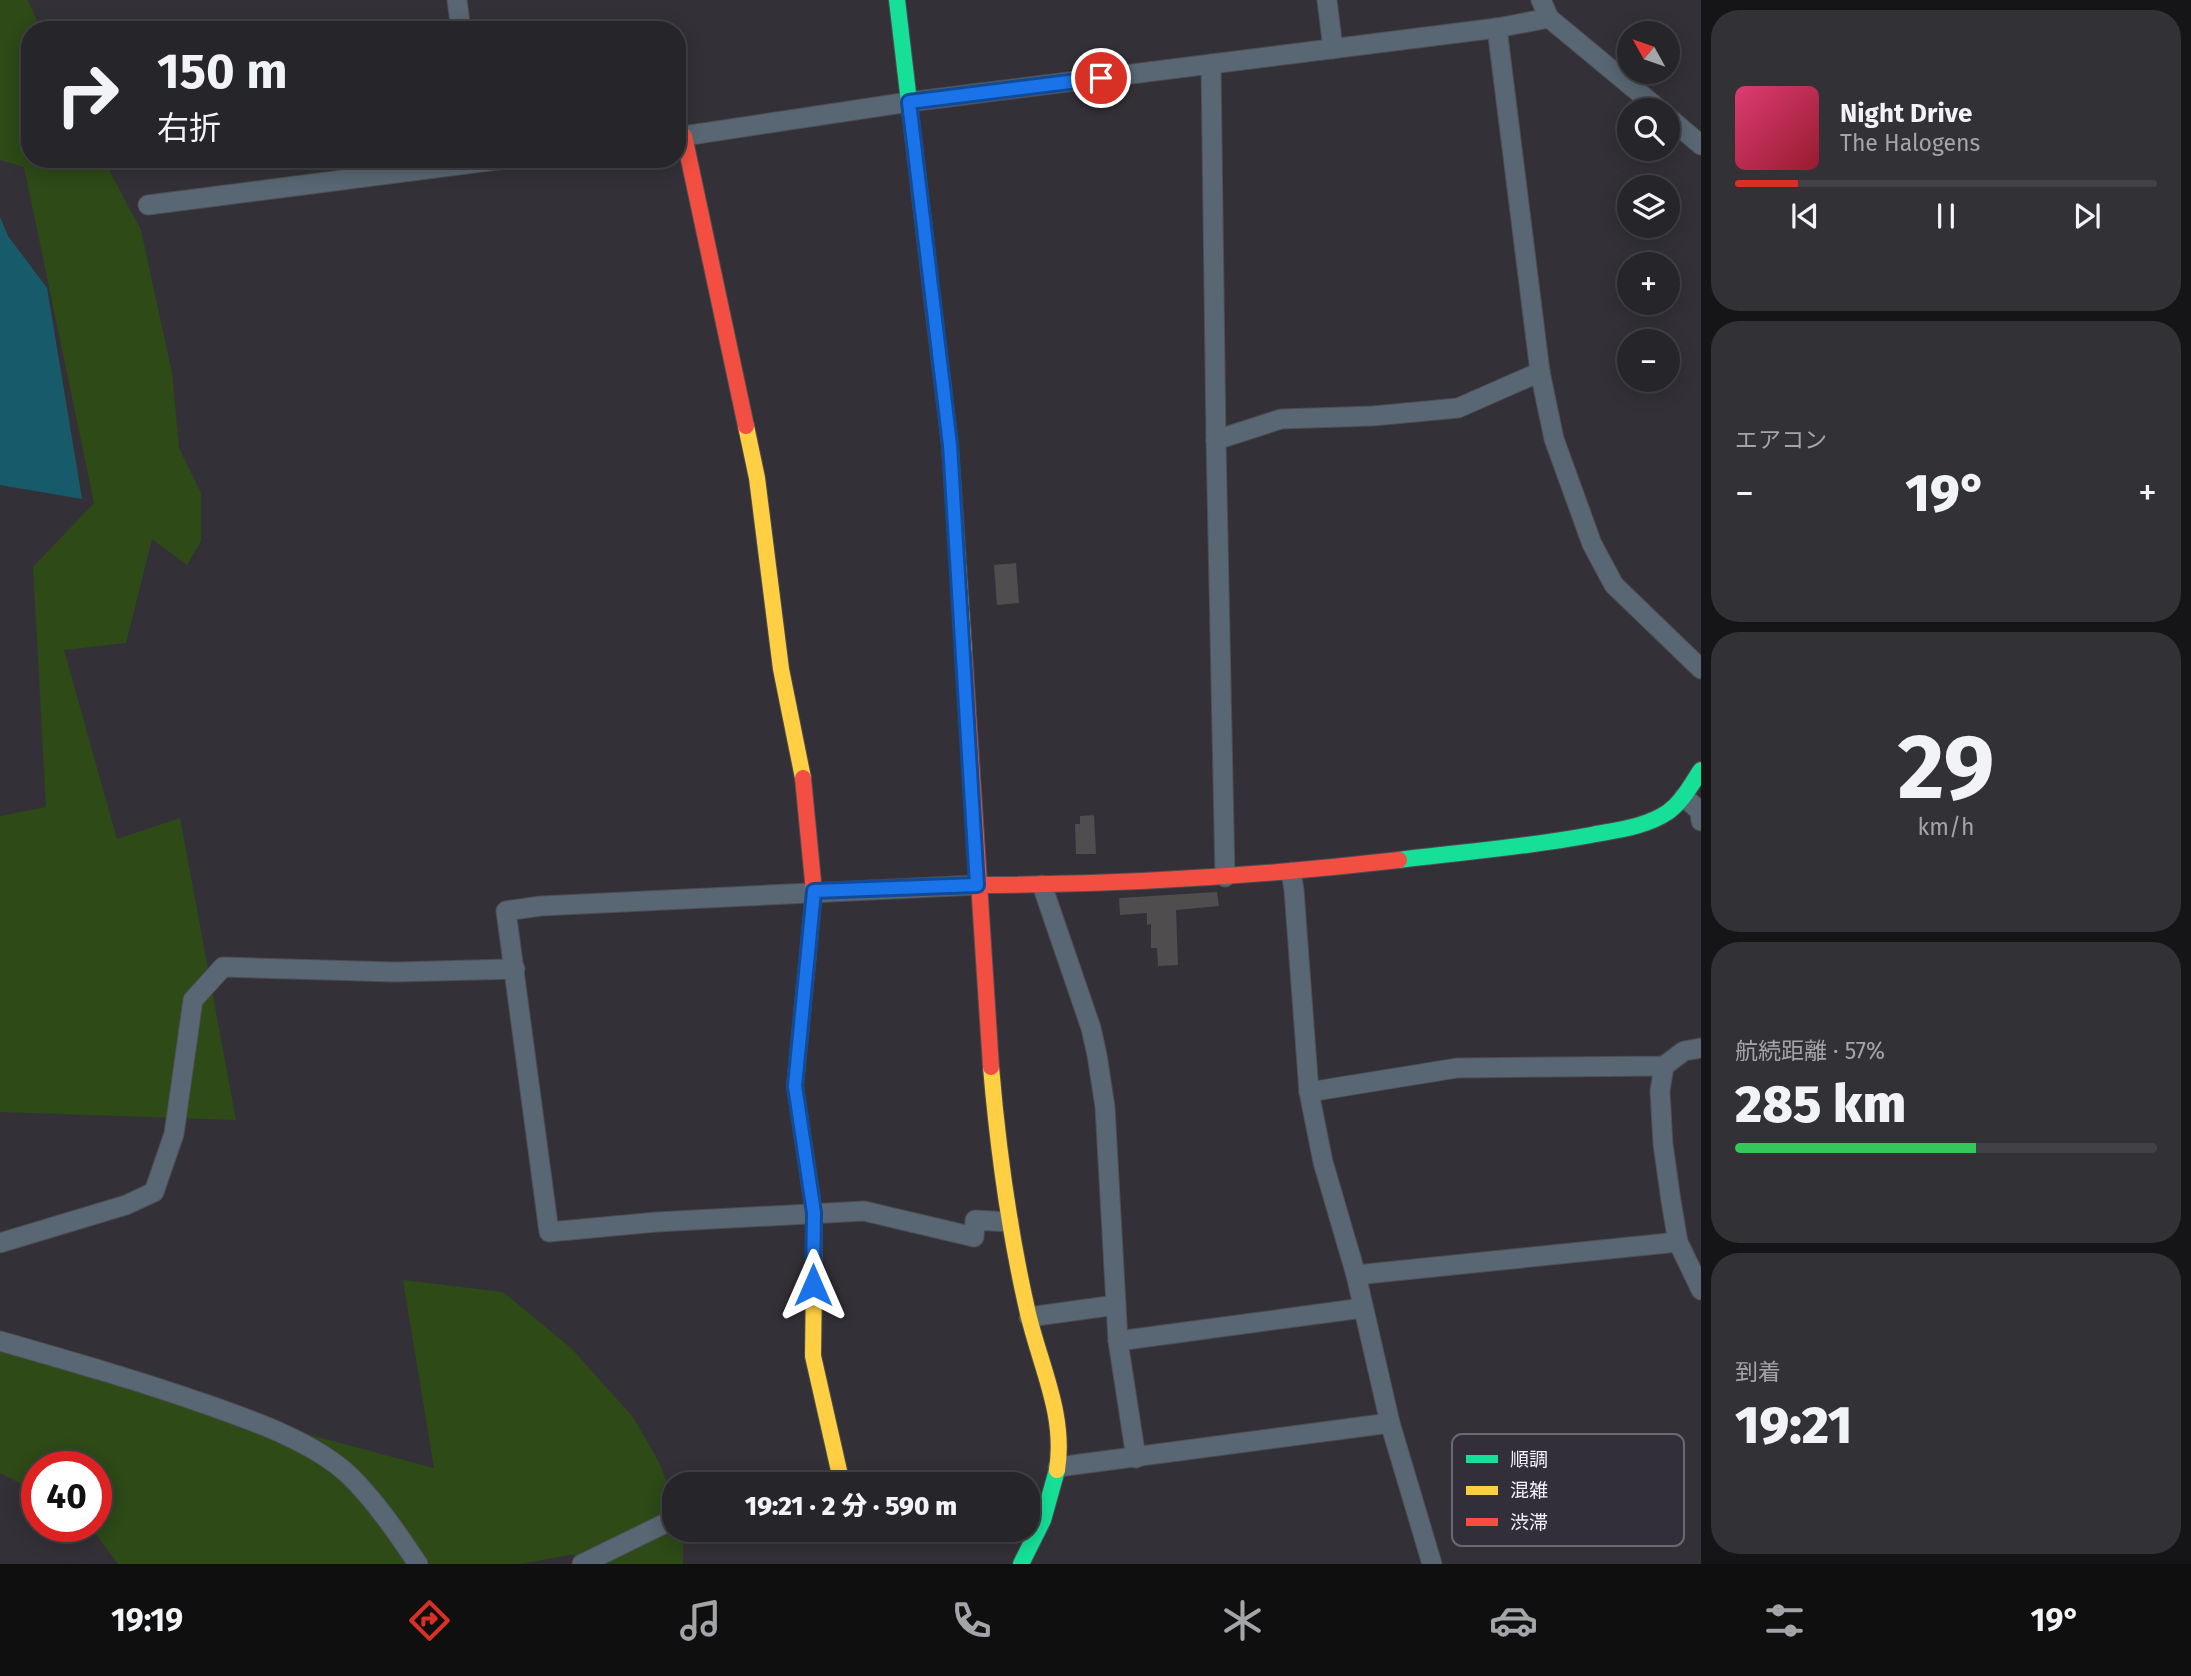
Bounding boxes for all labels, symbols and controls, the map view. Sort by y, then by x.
north arrow [1617,21,1680,84]
map controls [1617,21,1680,392]
text: 150 m [157,42,288,101]
pin [1071,48,1131,108]
icon: right [42,49,133,140]
icon: arrive [1082,59,1120,97]
button: search [1617,98,1680,161]
text: Night Drive [1840,98,1972,129]
text: 右折 [157,109,221,147]
text: The Halogens [1840,129,1980,157]
button: layers [1617,175,1680,238]
icon: previous [1786,197,1824,235]
icon: pause [1927,197,1965,235]
icon: next [2068,197,2106,235]
button: + [1617,252,1680,315]
button: − [1617,329,1680,392]
text: エアコン [1735,426,1827,454]
text: 19° [1905,462,1987,525]
text: − [1735,470,1754,516]
text: + [2138,470,2157,516]
text: 29 [1897,713,1995,822]
text: km/h [1918,813,1974,841]
text: 航続距離 · 57% [1735,1037,1885,1065]
text: 285 km [1735,1073,1906,1136]
position arrow [776,1248,850,1322]
text: 到着 [1735,1358,1781,1386]
text: 19:21 [1735,1394,1852,1457]
legend [1452,1434,1684,1546]
text: 順調 [1510,1448,1548,1471]
speed limit sign: 40 [21,1451,112,1542]
text: 混雑 [1510,1479,1548,1502]
text: 19:21 · 2 分 · 590 m [745,1491,957,1522]
text: 渋滞 [1510,1511,1548,1534]
icon: directions [405,1596,454,1645]
icon: music [676,1596,725,1645]
icon: phone [947,1596,996,1645]
icon: climate [1218,1596,1267,1645]
icon: car [1489,1596,1538,1645]
icon: filters [1760,1596,1809,1645]
text: 19:19 [111,1601,183,1639]
text: 19° [2031,1601,2080,1639]

